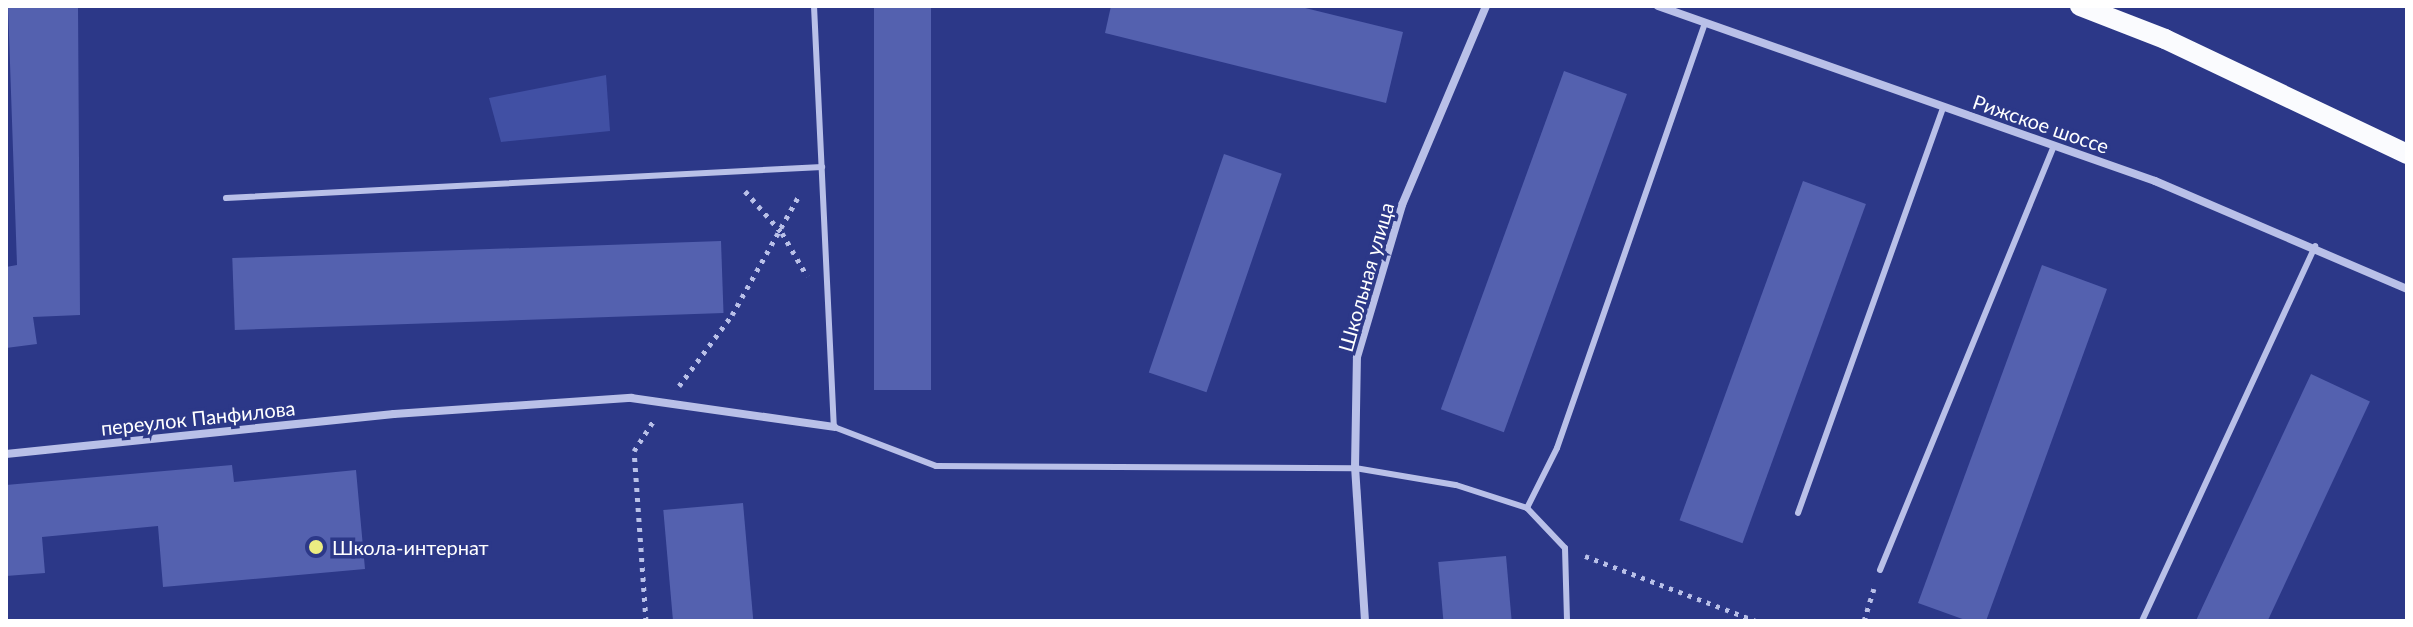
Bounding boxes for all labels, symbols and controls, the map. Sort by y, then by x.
street label: Рижское шоссе [1970,89,2112,159]
street label: Школьная улица [1333,199,1399,355]
street label: переулок Панфилова [100,396,296,440]
place label: Школа-интернат [332,535,489,559]
marker: Школа-интернат [307,538,325,556]

